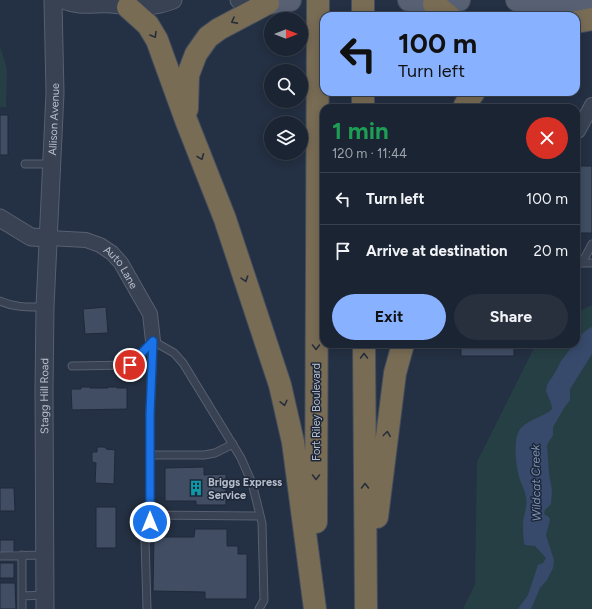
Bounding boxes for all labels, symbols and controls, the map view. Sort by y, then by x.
north arrow [264,12,308,56]
map controls [264,12,308,160]
one-way arrow [230,16,238,24]
text: 100 m [398,26,477,60]
icon: left [332,28,384,80]
one-way arrow [150,31,157,38]
text: Turn left [398,60,465,82]
button: search [264,64,308,108]
street label: Allison Avenue [46,83,62,156]
button: layers [264,116,308,160]
text: 1 min [332,116,389,145]
button: close [526,117,568,159]
text: 120 m · 11:44 [332,146,407,161]
one-way arrow [196,153,204,160]
icon: left [332,188,354,210]
text: Turn left [366,190,424,208]
text: 100 m [526,190,568,208]
icon: arrive [332,240,354,262]
text: Arrive at destination [366,242,507,260]
text: 20 m [534,242,568,260]
street label: Auto Lane [101,243,140,291]
one-way arrow [240,275,249,282]
button: Exit [332,294,446,340]
button: Share [454,294,568,340]
one-way arrow [312,344,320,350]
pin [113,348,147,382]
one-way arrow [360,353,368,359]
icon: arrive [119,354,141,376]
street label: Stagg Hill Road [38,358,51,434]
street label: Fort Riley Boulevard [310,363,323,461]
one-way arrow [280,400,288,406]
one-way arrow [382,431,391,437]
water label: Wildcat Creek [528,443,544,522]
one-way arrow [312,474,320,480]
place label: Briggs Express Service [208,476,282,502]
building icon: Briggs Express Service [187,479,205,497]
one-way arrow [361,483,369,489]
position arrow [129,501,171,543]

